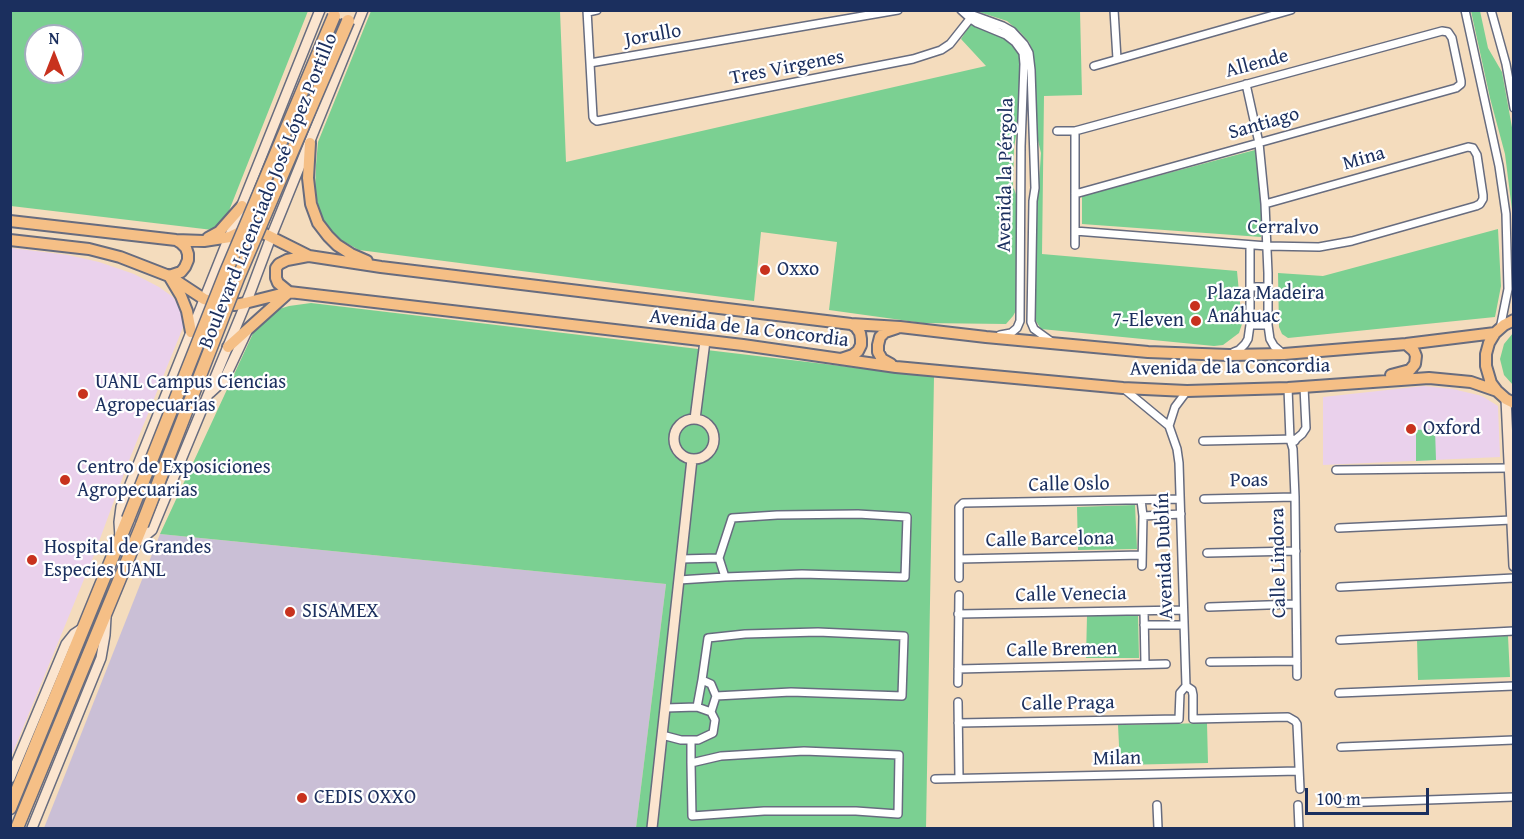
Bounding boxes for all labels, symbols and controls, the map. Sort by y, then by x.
street label: Jorullo [623,19,683,53]
north arrow [24,24,84,84]
text: N [49,26,59,50]
street label: Boulevard Licenciado José López Portillo [194,30,344,352]
street label: Allende [1223,44,1291,84]
street label: Tres Virgenes [728,45,846,91]
street label: Avenida la Pérgola [993,98,1019,252]
street label: Santiago [1226,102,1302,146]
street label: Mina [1340,142,1388,176]
street label: Cerralvo [1247,215,1319,241]
place label: Oxxo [777,258,819,282]
marker: Oxxo [758,263,772,277]
place label: Plaza Madeira Anáhuac [1207,282,1324,329]
marker: Plaza Madeira Anáhuac [1188,299,1202,313]
street label: Avenida de la Concordia [648,305,850,353]
place label: 7-Eleven [1112,309,1184,333]
marker: 7-Eleven [1189,314,1203,328]
street label: Avenida de la Concordia [1130,354,1330,382]
place label: UANL Campus Ciencias Agropecuarias [95,371,286,418]
marker: UANL Campus Ciencias Agropecuarias [76,387,90,401]
place label: Oxford [1423,417,1481,441]
marker: Oxford [1404,422,1418,436]
place label: Centro de Exposiciones Agropecuarias [77,456,271,503]
street label: Poas [1230,469,1268,493]
street label: Calle Oslo [1028,472,1110,498]
marker: Centro de Exposiciones Agropecuarias [58,473,72,487]
street label: Avenida Dublín [1151,492,1179,620]
street label: Calle Lindora [1266,508,1292,618]
street label: Calle Barcelona [985,527,1115,553]
place label: Hospital de Grandes Especies UANL [44,536,211,583]
marker: Hospital de Grandes Especies UANL [25,553,39,567]
street label: Calle Venecia [1015,582,1127,608]
place label: SISAMEX [302,600,379,624]
marker: SISAMEX [283,605,297,619]
street label: Calle Bremen [1006,637,1118,663]
street label: Calle Praga [1021,691,1115,717]
street label: Milan [1093,747,1141,771]
scale bar [1308,776,1432,814]
text: 100 m [1316,785,1361,812]
place label: CEDIS OXXO [314,786,416,810]
marker: CEDIS OXXO [295,791,309,805]

